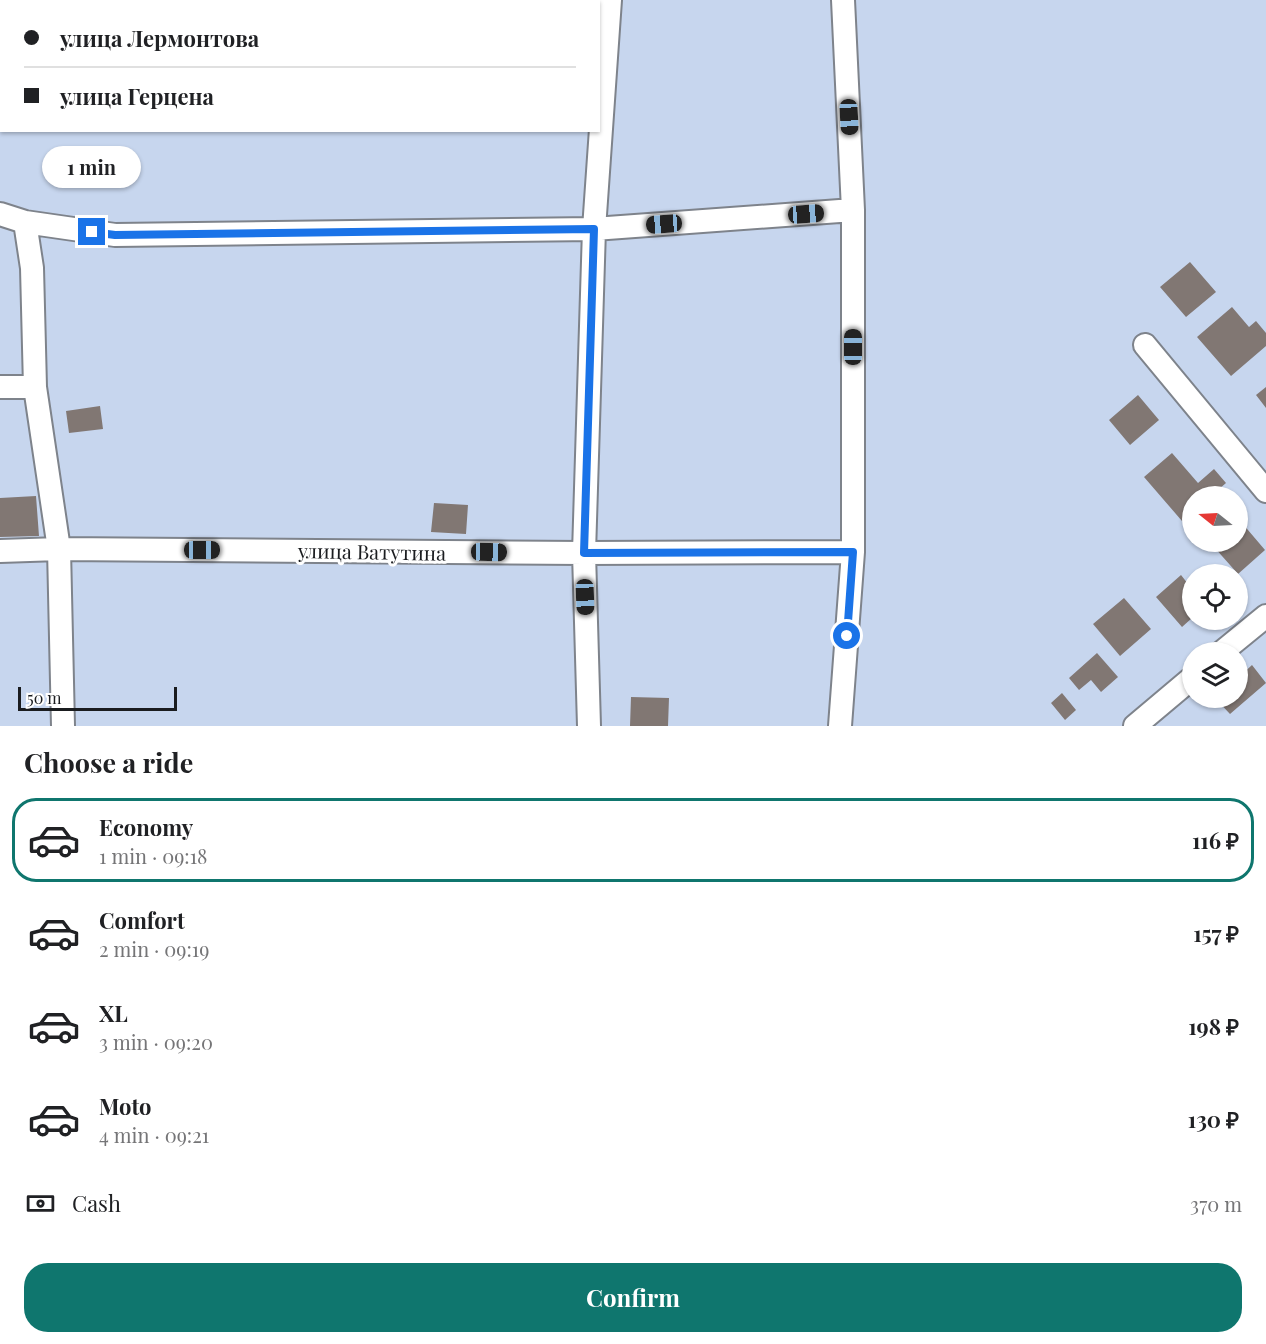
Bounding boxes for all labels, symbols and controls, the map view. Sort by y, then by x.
text: улица Лермонтова [60,23,259,53]
text: улица Герцена [60,81,214,111]
car [839,99,859,135]
callout: 1 min [42,145,142,187]
text: 1 min [67,153,116,180]
car [787,204,825,224]
car [645,214,683,234]
route end [78,218,105,245]
car [844,329,862,365]
north arrow [1182,486,1248,552]
map controls [1182,486,1248,708]
street label: улица Ватутина [297,536,446,566]
car [184,541,220,559]
car [471,543,507,561]
button: locate [1182,564,1248,630]
car [575,579,595,615]
route start [833,622,860,649]
button: layers [1182,642,1248,708]
scale bar [18,684,177,712]
text: 50 m [27,687,61,708]
text: Choose a ride [24,744,193,780]
text: Economy [99,812,193,842]
icon: car [27,813,81,867]
text: 116 ₽ [1192,825,1239,855]
text: 1 min · 09:18 [99,842,207,869]
text: Comfort [99,905,185,935]
icon: car [27,906,81,960]
text: 157 ₽ [1193,918,1239,948]
text: 2 min · 09:19 [99,935,209,962]
text: XL [99,998,128,1028]
icon: car [27,999,81,1053]
text: 198 ₽ [1188,1011,1239,1041]
text: 3 min · 09:20 [99,1028,213,1055]
text: Moto [99,1091,152,1121]
icon: car [27,1092,81,1146]
text: 130 ₽ [1188,1104,1239,1134]
text: 4 min · 09:21 [99,1121,209,1148]
icon: cash [24,1187,57,1220]
text: Cash [72,1188,121,1218]
text: 370 m [1190,1190,1242,1217]
button: Confirm [24,1263,1242,1332]

